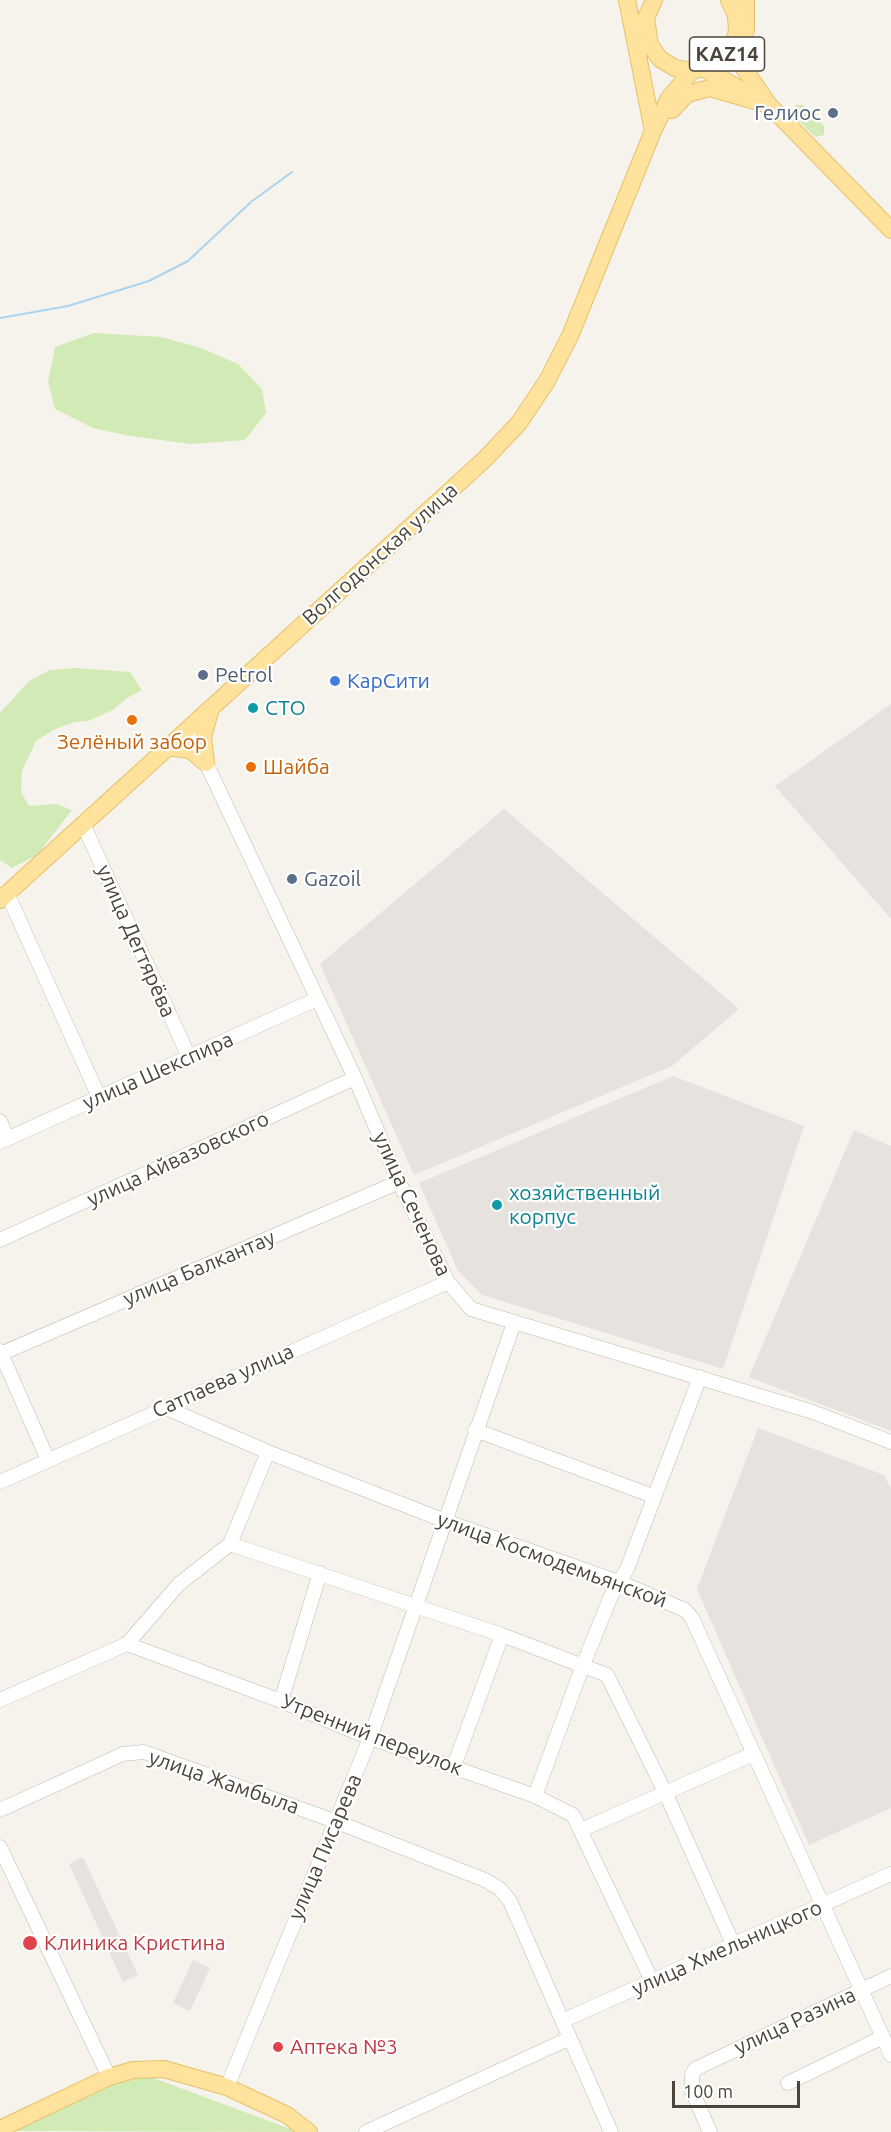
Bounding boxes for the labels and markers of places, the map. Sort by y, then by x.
place label: Гелиос [754,100,821,126]
marker: Гелиос [826,106,840,120]
place label: Petrol [215,662,273,688]
marker: Petrol [196,668,210,682]
place label: КарСити [347,668,430,694]
marker: КарСити [328,674,342,688]
place label: СТО [265,695,306,721]
marker: СТО [246,701,260,715]
marker: Зелёный забор [125,713,139,727]
place label: Зелёный забор [57,729,207,755]
place label: Шайба [263,754,330,780]
marker: Шайба [244,760,258,774]
place label: Gazoil [304,866,361,892]
marker: Gazoil [285,872,299,886]
place label: хозяйственный корпус [509,1180,660,1230]
marker: хозяйственный корпус [490,1198,504,1212]
place label: Клиника Кристина [44,1930,225,1956]
marker: Клиника Кристина [21,1934,39,1952]
place label: Аптека №3 [290,2034,398,2060]
marker: Аптека №3 [271,2040,285,2054]

